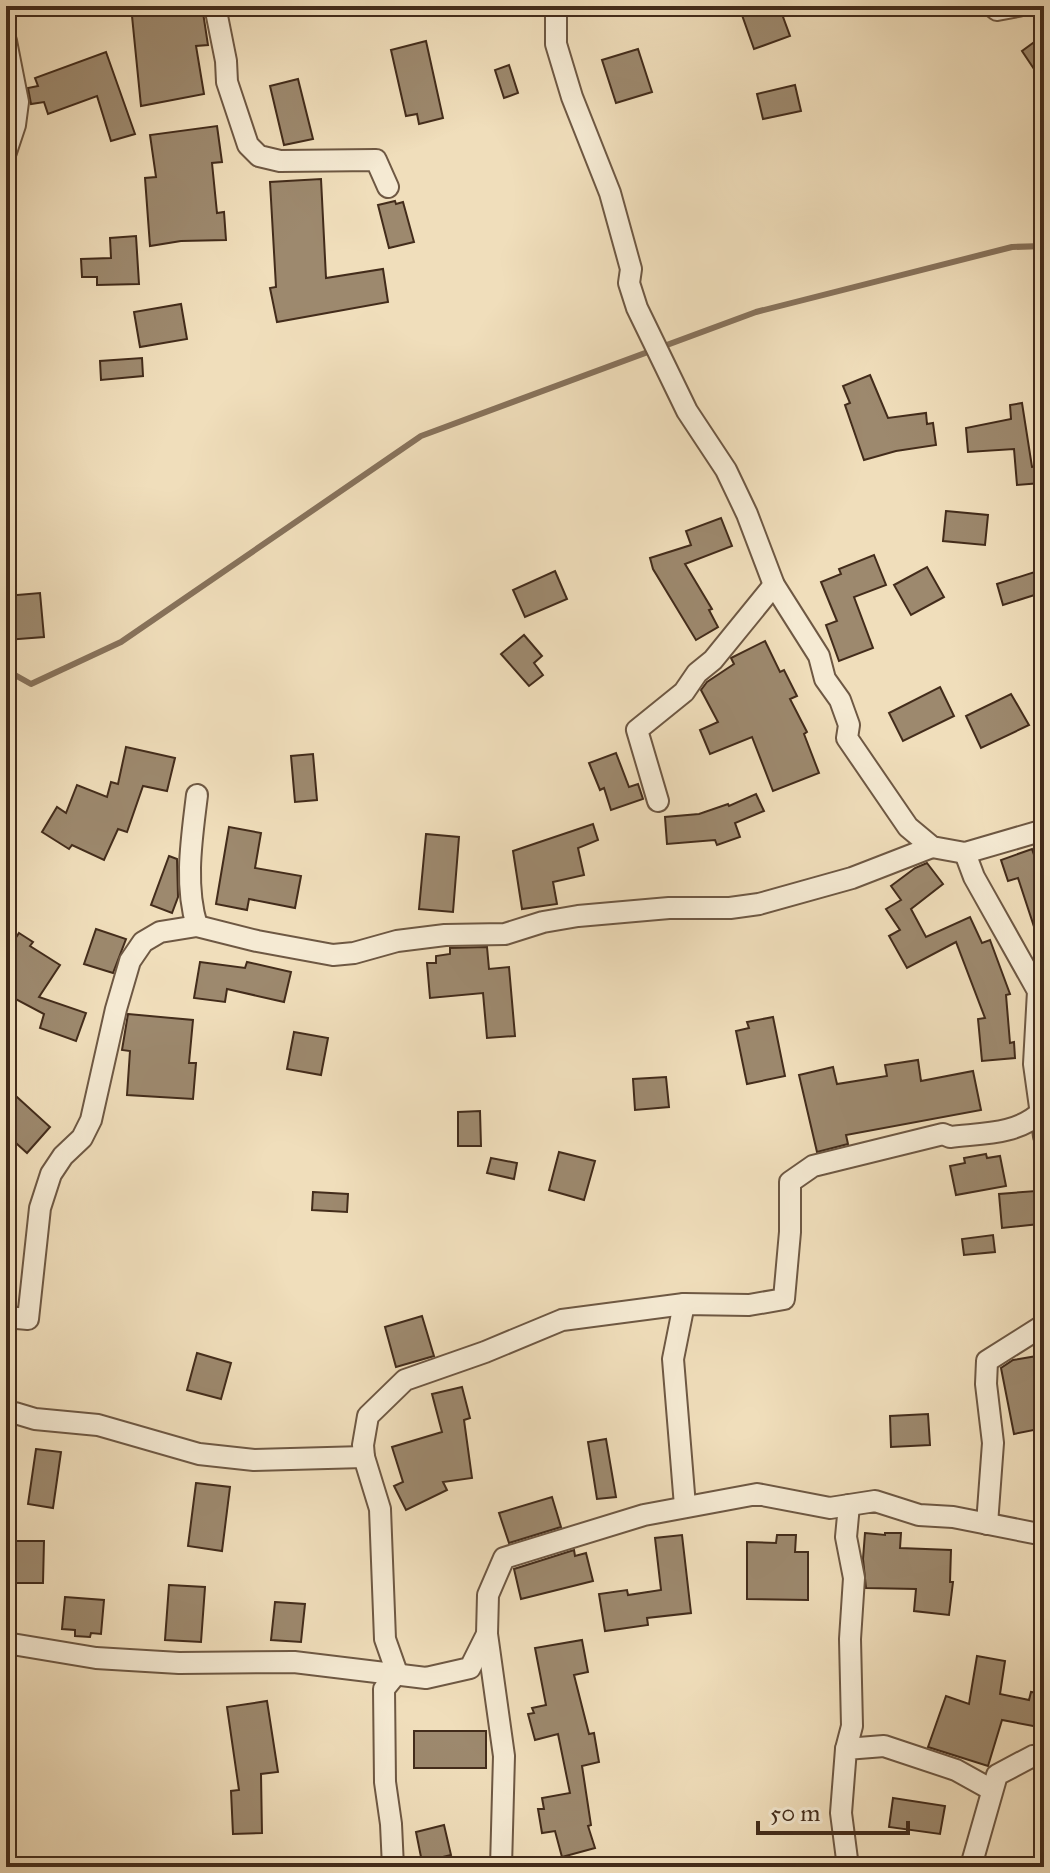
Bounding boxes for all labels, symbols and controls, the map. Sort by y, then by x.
scale bar [758,1785,908,1835]
text: 50 m [770,1798,820,1828]

